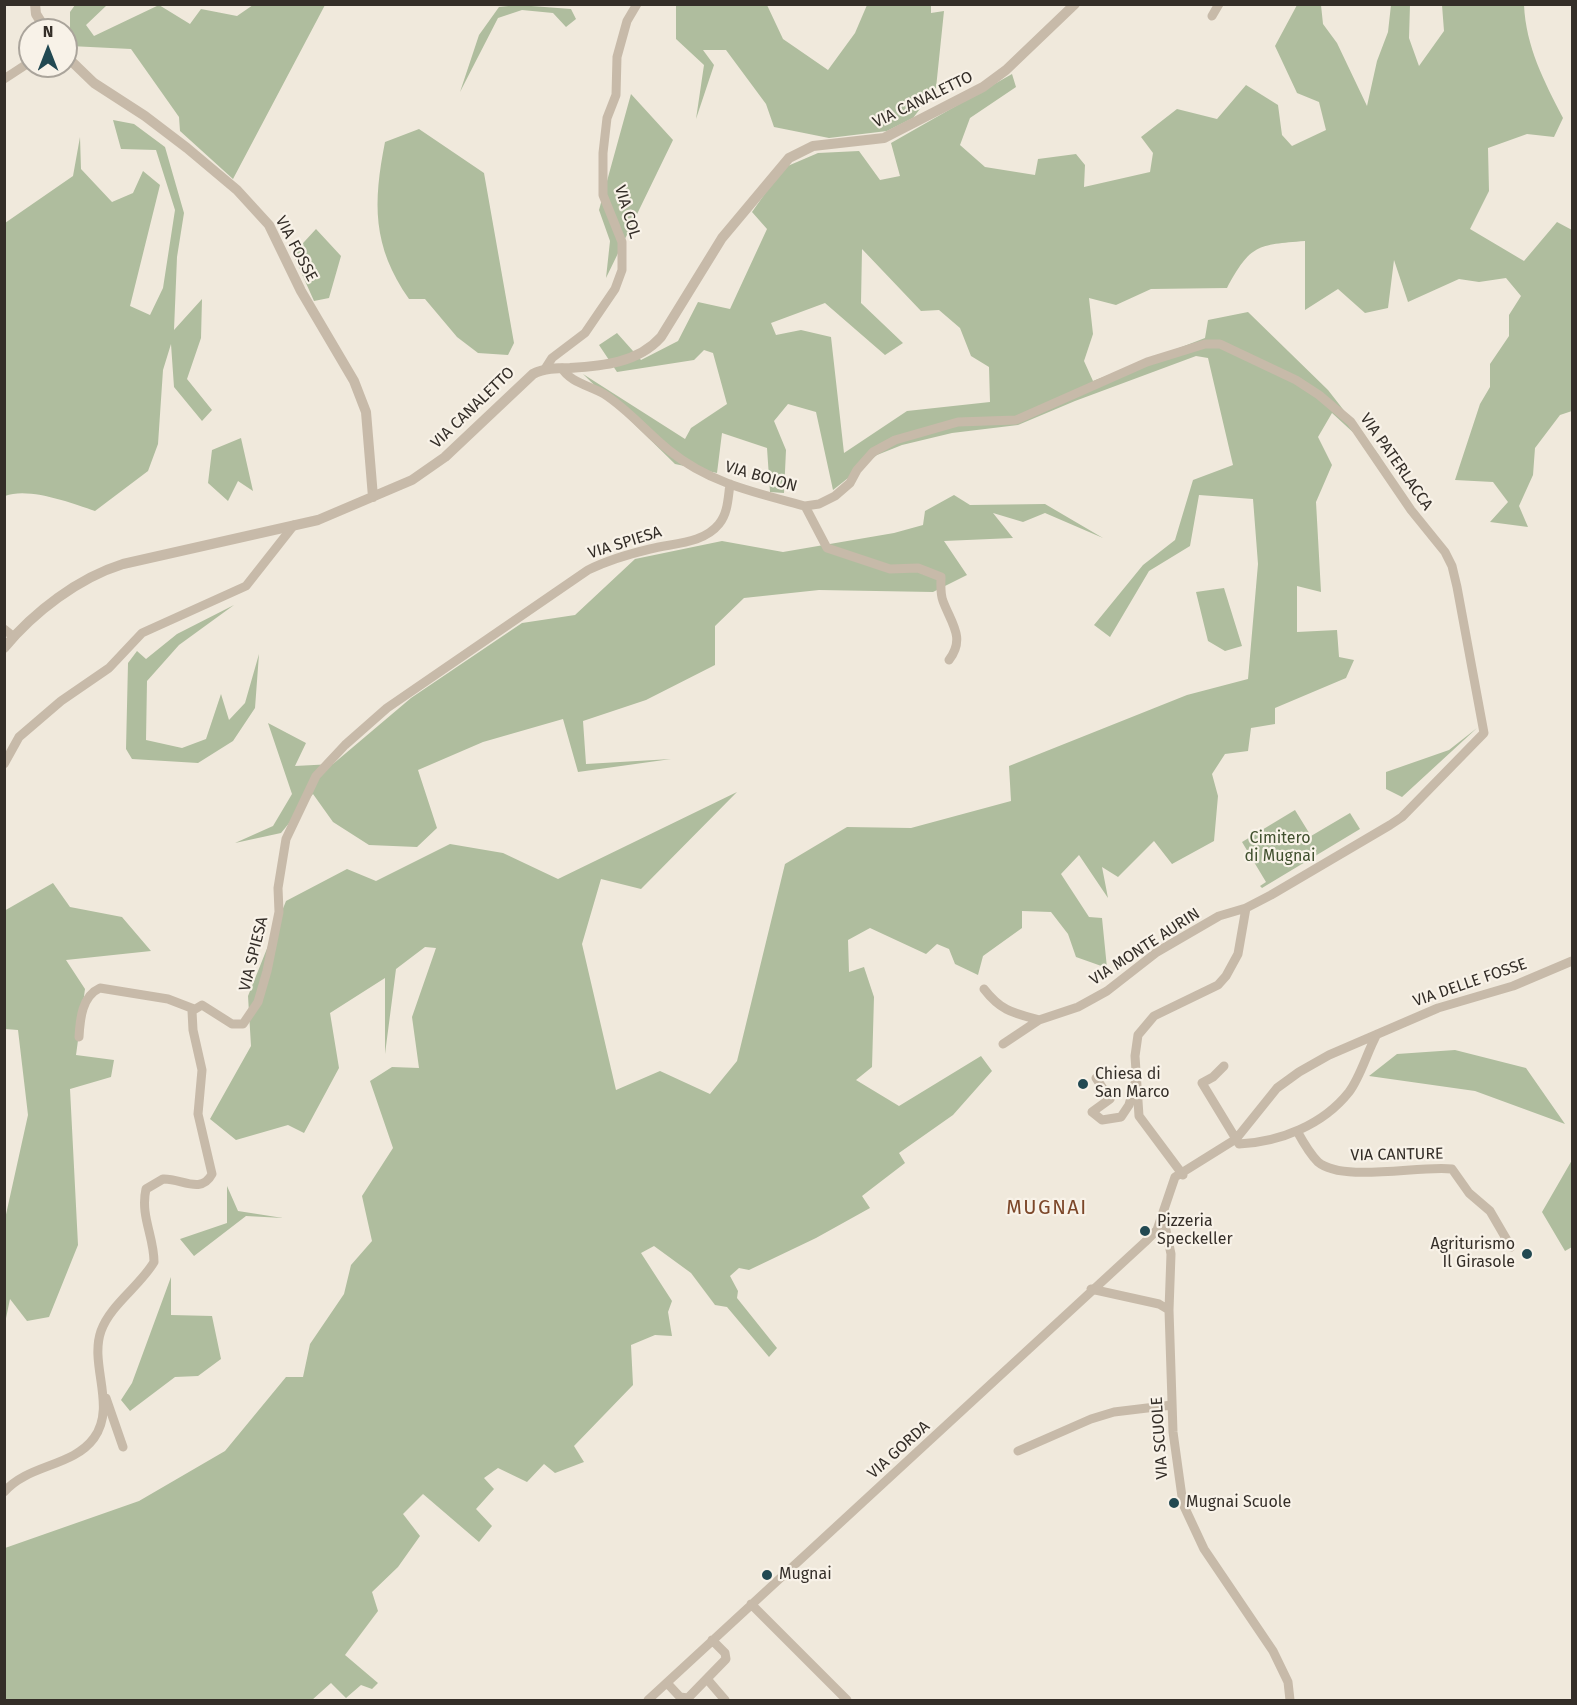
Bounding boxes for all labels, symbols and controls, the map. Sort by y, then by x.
north arrow [18,18,78,78]
text: N [43,22,53,41]
street label: VIA CANALETTO [870,68,976,132]
street label: VIA COL [610,183,644,241]
street label: VIA FOSSE [271,213,321,285]
street label: VIA CANALETTO [427,363,519,453]
street label: VIA PATERLACCA [1355,410,1437,514]
street label: VIA BOION [723,457,799,497]
street label: VIA SPIESA [586,523,664,563]
park label: Cimitero di Mugnai [1245,829,1315,867]
street label: VIA MONTE AURIN [1086,904,1204,990]
street label: VIA SPIESA [235,915,273,993]
street label: VIA DELLE FOSSE [1411,955,1529,1011]
place label: Chiesa di San Marco [1095,1065,1170,1103]
marker: Chiesa di San Marco [1076,1077,1090,1091]
street label: VIA CANTURE [1350,1145,1444,1165]
district label: MUGNAI [1006,1196,1088,1220]
place label: Pizzeria Speckeller [1157,1212,1233,1250]
marker: Pizzeria Speckeller [1138,1224,1152,1238]
place label: Agriturismo Il Girasole [1431,1235,1515,1273]
marker: Agriturismo Il Girasole [1520,1247,1534,1261]
street label: VIA SCUOLE [1148,1396,1172,1480]
street label: VIA GORDA [864,1417,934,1483]
place label: Mugnai Scuole [1186,1493,1291,1513]
marker: Mugnai Scuole [1167,1496,1181,1510]
place label: Mugnai [779,1565,832,1585]
marker: Mugnai [760,1568,774,1582]

